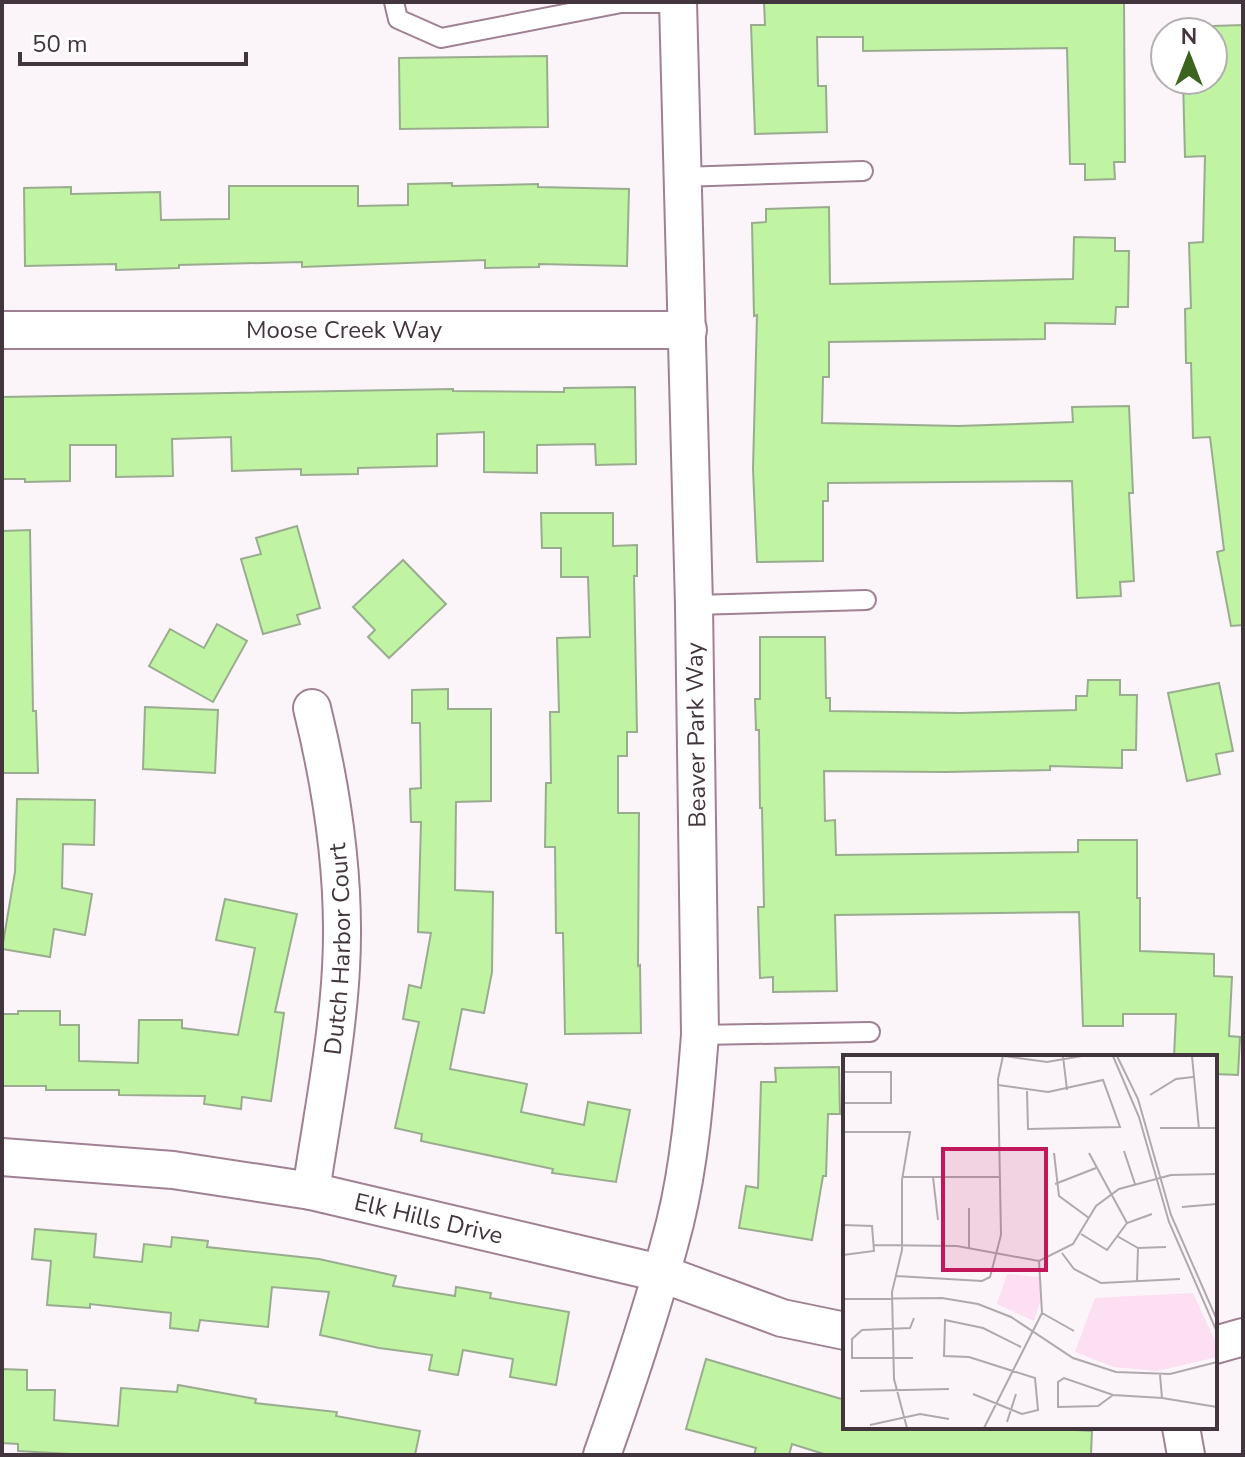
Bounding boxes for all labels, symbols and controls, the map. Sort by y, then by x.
scale bar [20,16,246,66]
north arrow [1149,16,1229,96]
text: N [1181,22,1197,52]
text: 50 m [32,28,88,60]
street label: Moose Creek Way [246,314,443,346]
street label: Beaver Park Way [678,641,714,828]
street label: Dutch Harbor Court [316,841,358,1057]
inset map [843,1055,1217,1429]
street label: Elk Hills Drive [351,1186,506,1252]

